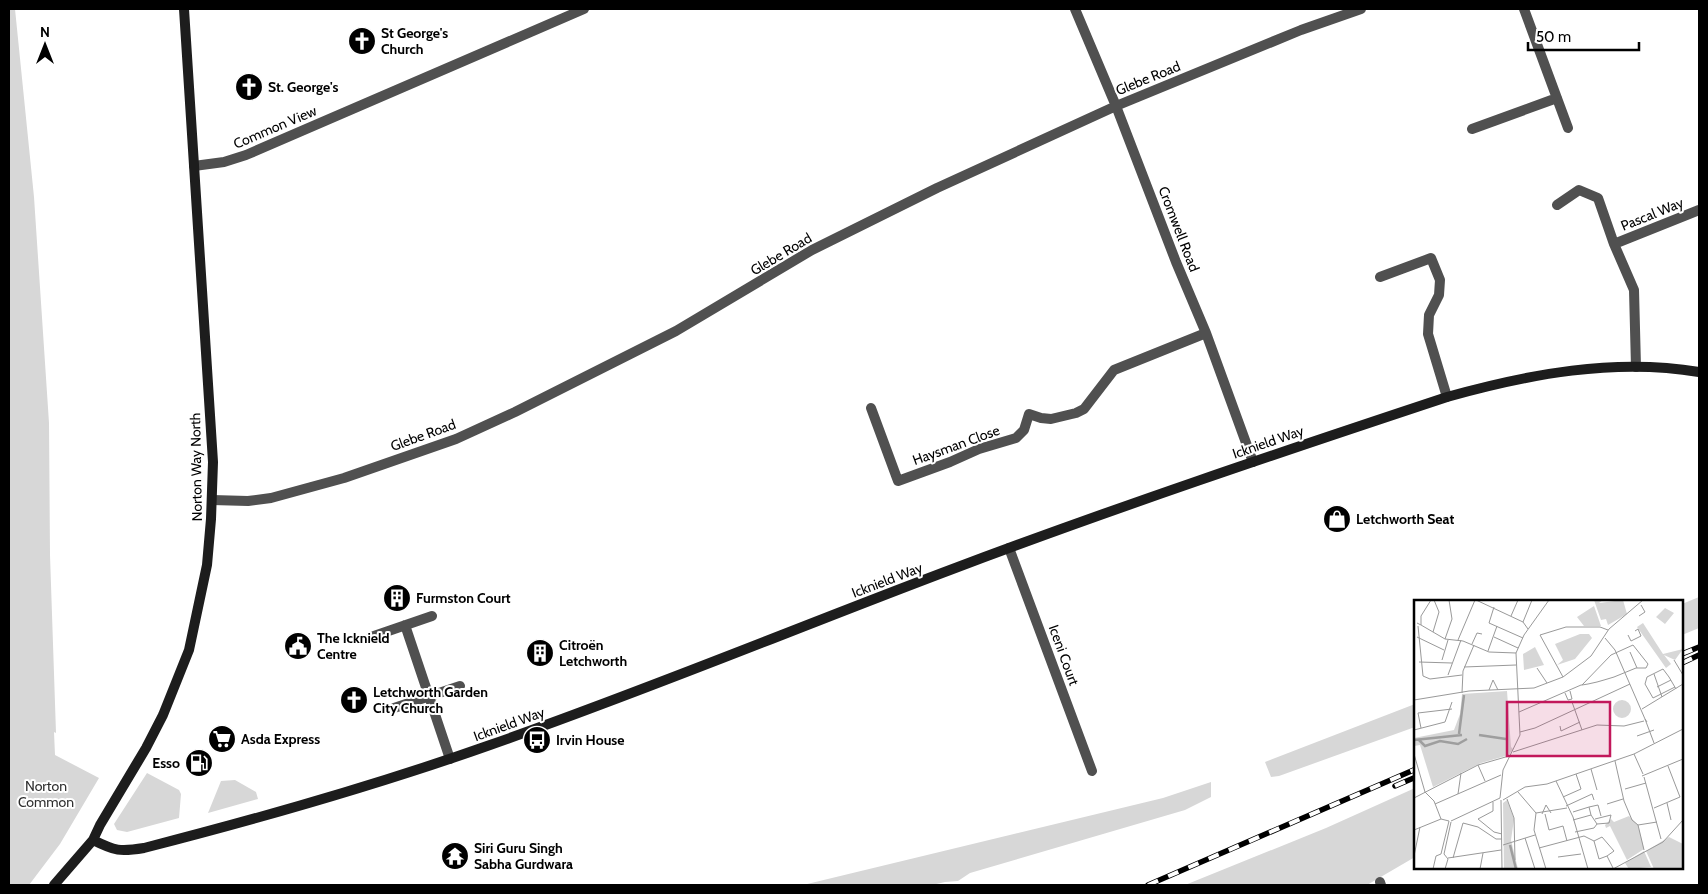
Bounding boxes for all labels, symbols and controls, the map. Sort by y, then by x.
north arrow [20,20,70,70]
scale bar [1528,20,1639,52]
text: N [40,23,50,41]
place label: St George's Church [381,24,448,58]
church icon: St George's Church [347,26,377,56]
text: 50 m [1536,28,1571,46]
street label: Glebe Road [1113,57,1183,99]
church icon: St. George's [234,72,264,102]
place label: St. George's [268,78,338,96]
street label: Common View [231,101,319,153]
street label: Cromwell Road [1154,184,1204,274]
street label: Pascal Way [1618,193,1686,235]
street label: Glebe Road [747,229,815,279]
street label: Norton Way North [186,413,206,521]
street label: Glebe Road [388,415,458,455]
street label: Haysman Close [910,421,1002,469]
street label: Icknield Way [1230,421,1306,463]
shop icon: Letchworth Seat [1322,504,1352,534]
place label: Letchworth Seat [1356,510,1454,528]
street label: Icknield Way [849,558,925,602]
building icon: Furmston Court [382,583,412,613]
place label: Furmston Court [416,589,511,607]
inset map [1414,600,1683,869]
street label: Iceni Court [1045,622,1083,688]
place label: The Icknield Centre [317,629,390,663]
public building icon: The Icknield Centre [283,631,313,661]
place label: Citroën Letchworth [559,636,627,670]
building icon: Citroën Letchworth [525,638,555,668]
place label: Letchworth Garden City Church [373,683,488,717]
church icon: Letchworth Garden City Church [339,685,369,715]
street label: Icknield Way [471,703,547,745]
supermarket icon: Asda Express [207,724,237,754]
bus stop icon: Irvin House [522,725,552,755]
place label: Asda Express [241,730,320,748]
place label: Irvin House [556,731,625,749]
fuel station icon: Esso [184,748,214,778]
place label: Esso [152,754,180,772]
park label: Norton Common [18,777,74,811]
place label: Siri Guru Singh Sabha Gurdwara [474,839,573,873]
temple icon: Siri Guru Singh Sabha Gurdwara [440,841,470,871]

